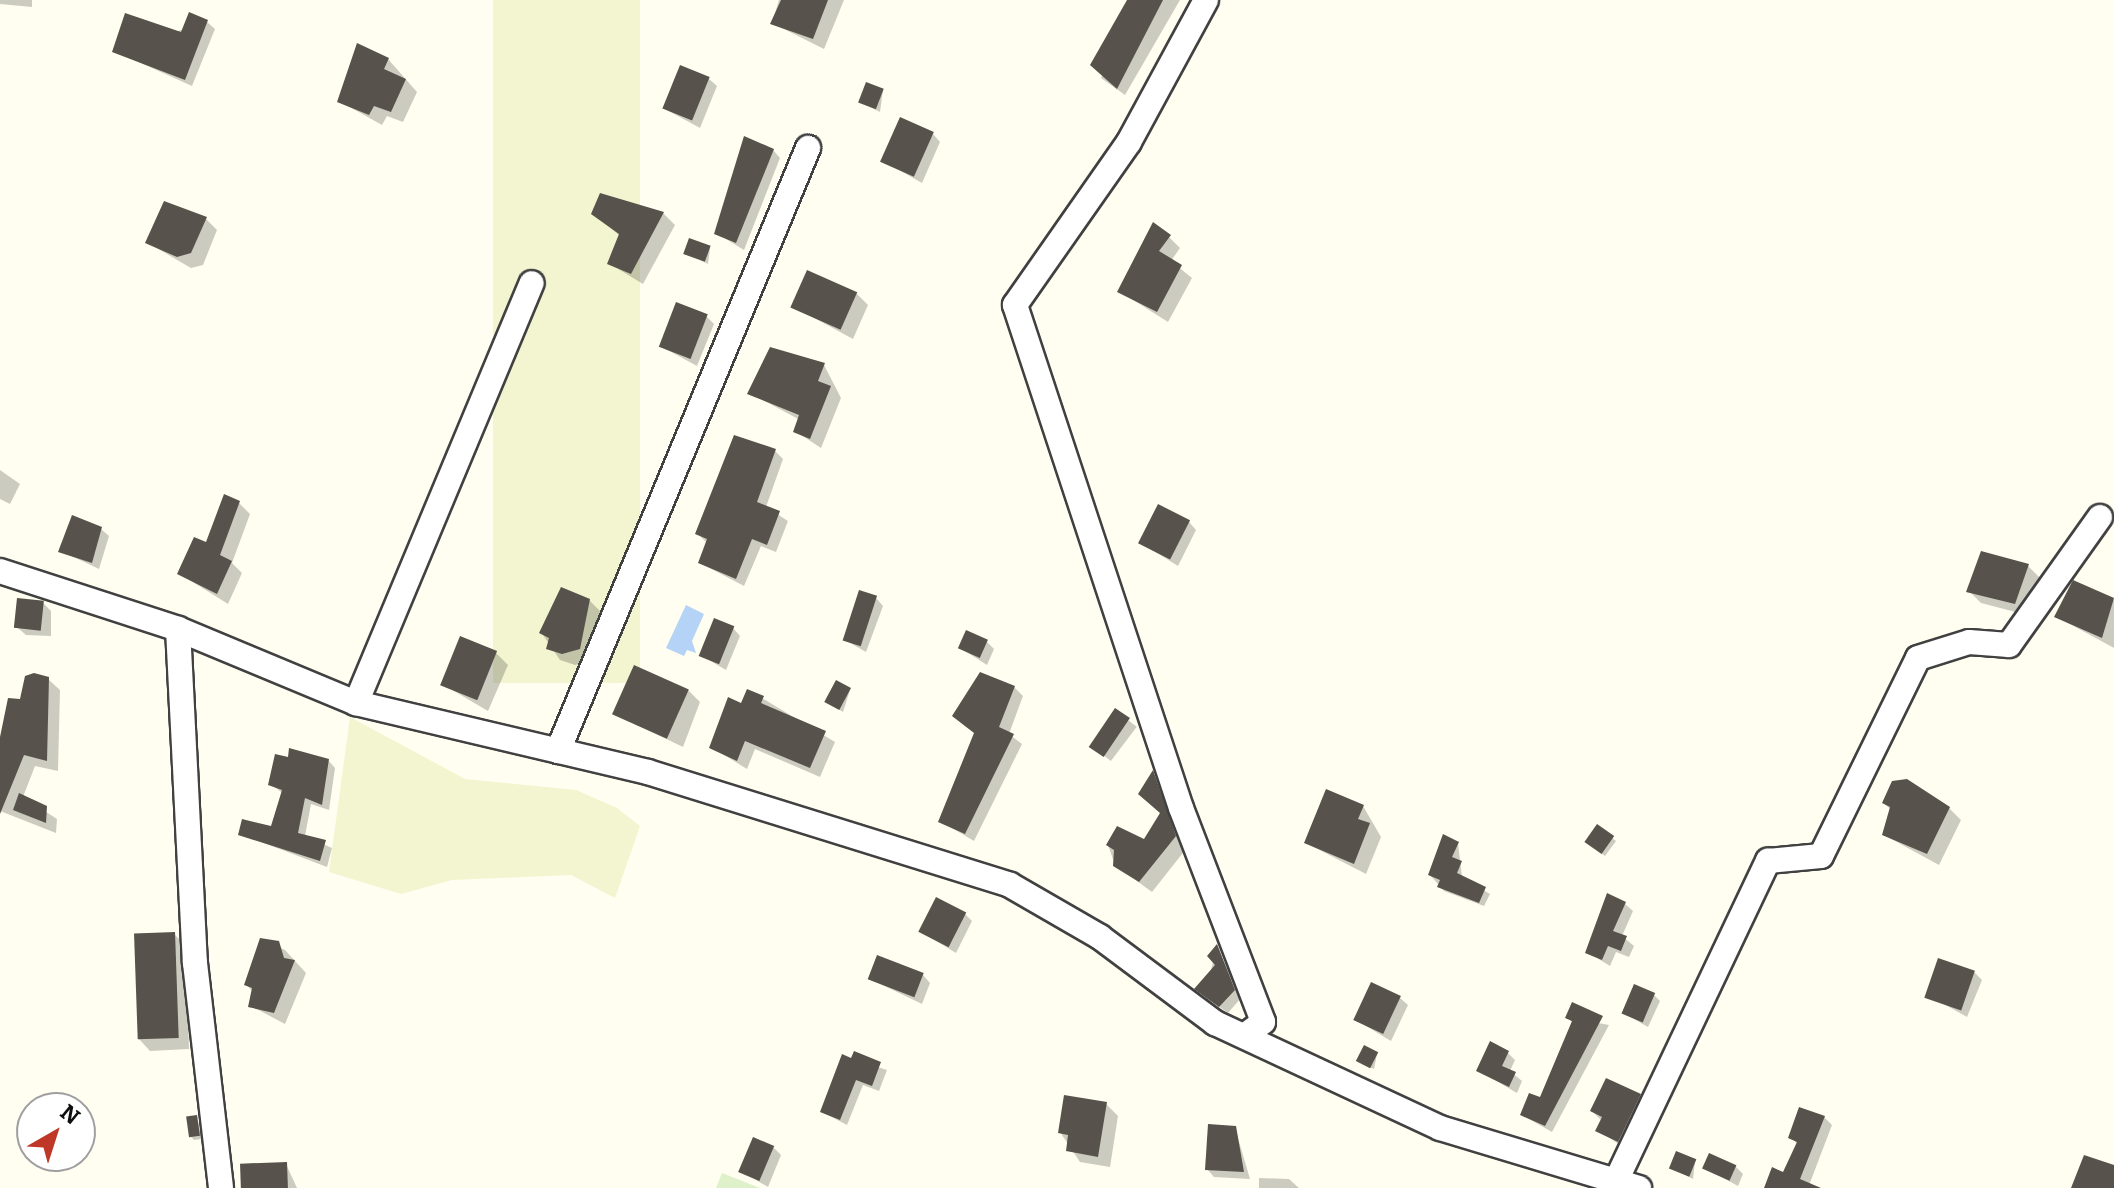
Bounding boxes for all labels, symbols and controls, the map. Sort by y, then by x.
north arrow [16,1092,96,1172]
text: N [55,1099,85,1130]

